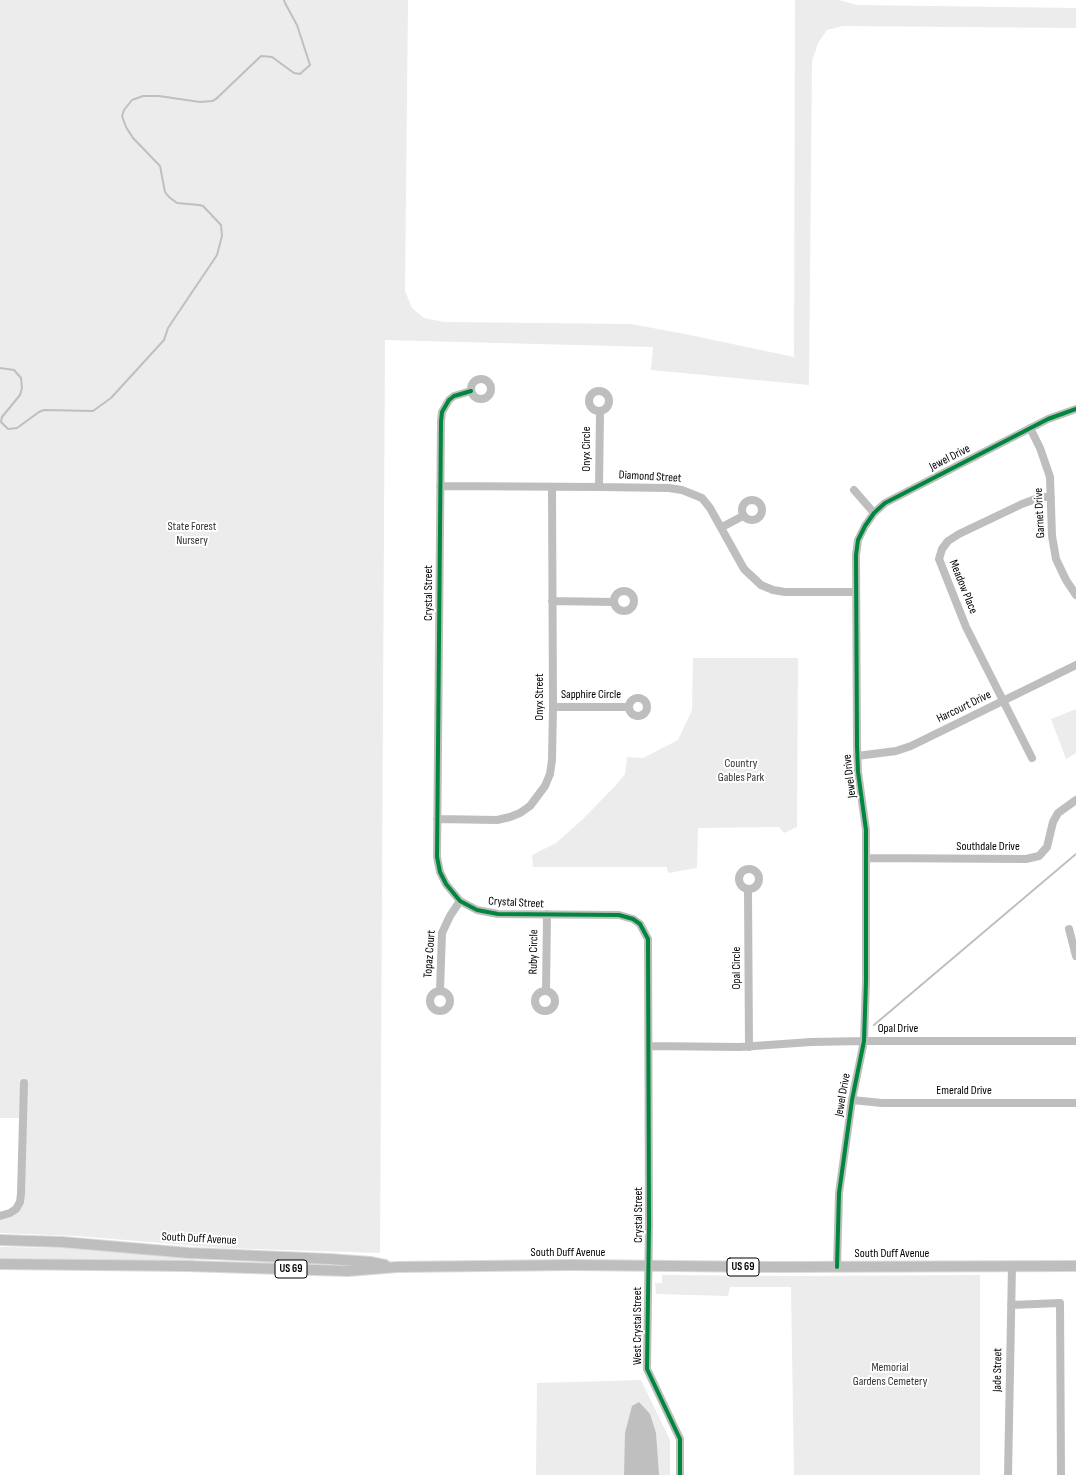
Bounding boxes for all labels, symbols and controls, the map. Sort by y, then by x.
street label: Onyx Circle [580,426,594,472]
street label: Jewel Drive [927,442,973,474]
street label: Diamond Street [618,468,682,486]
street label: Garnet Drive [1031,487,1049,539]
park label: State Forest Nursery [167,520,217,548]
street label: Meadow Place [946,558,980,616]
street label: Crystal Street [422,565,436,621]
street label: Onyx Street [533,673,547,721]
street label: Sapphire Circle [561,688,621,702]
street label: Harcourt Drive [934,688,994,726]
street label: Jewel Drive [840,753,860,799]
park label: Country Gables Park [718,757,764,785]
street label: Southdale Drive [956,840,1020,854]
street label: Crystal Street [488,894,544,912]
street label: Ruby Circle [526,929,542,975]
street label: Topaz Court [421,930,439,978]
street label: Opal Circle [730,947,744,989]
street label: Opal Drive [878,1022,918,1036]
street label: Jewel Drive [832,1072,854,1118]
street label: Emerald Drive [936,1084,992,1098]
street label: Crystal Street [632,1187,646,1243]
street label: South Duff Avenue [161,1230,237,1248]
street label: South Duff Avenue [531,1246,605,1260]
street label: South Duff Avenue [855,1247,929,1261]
road number: US 69 [727,1258,759,1276]
road number: US 69 [275,1260,307,1278]
street label: West Crystal Street [631,1287,645,1365]
street label: Jade Street [990,1348,1006,1392]
park label: Memorial Gardens Cemetery [853,1361,927,1389]

